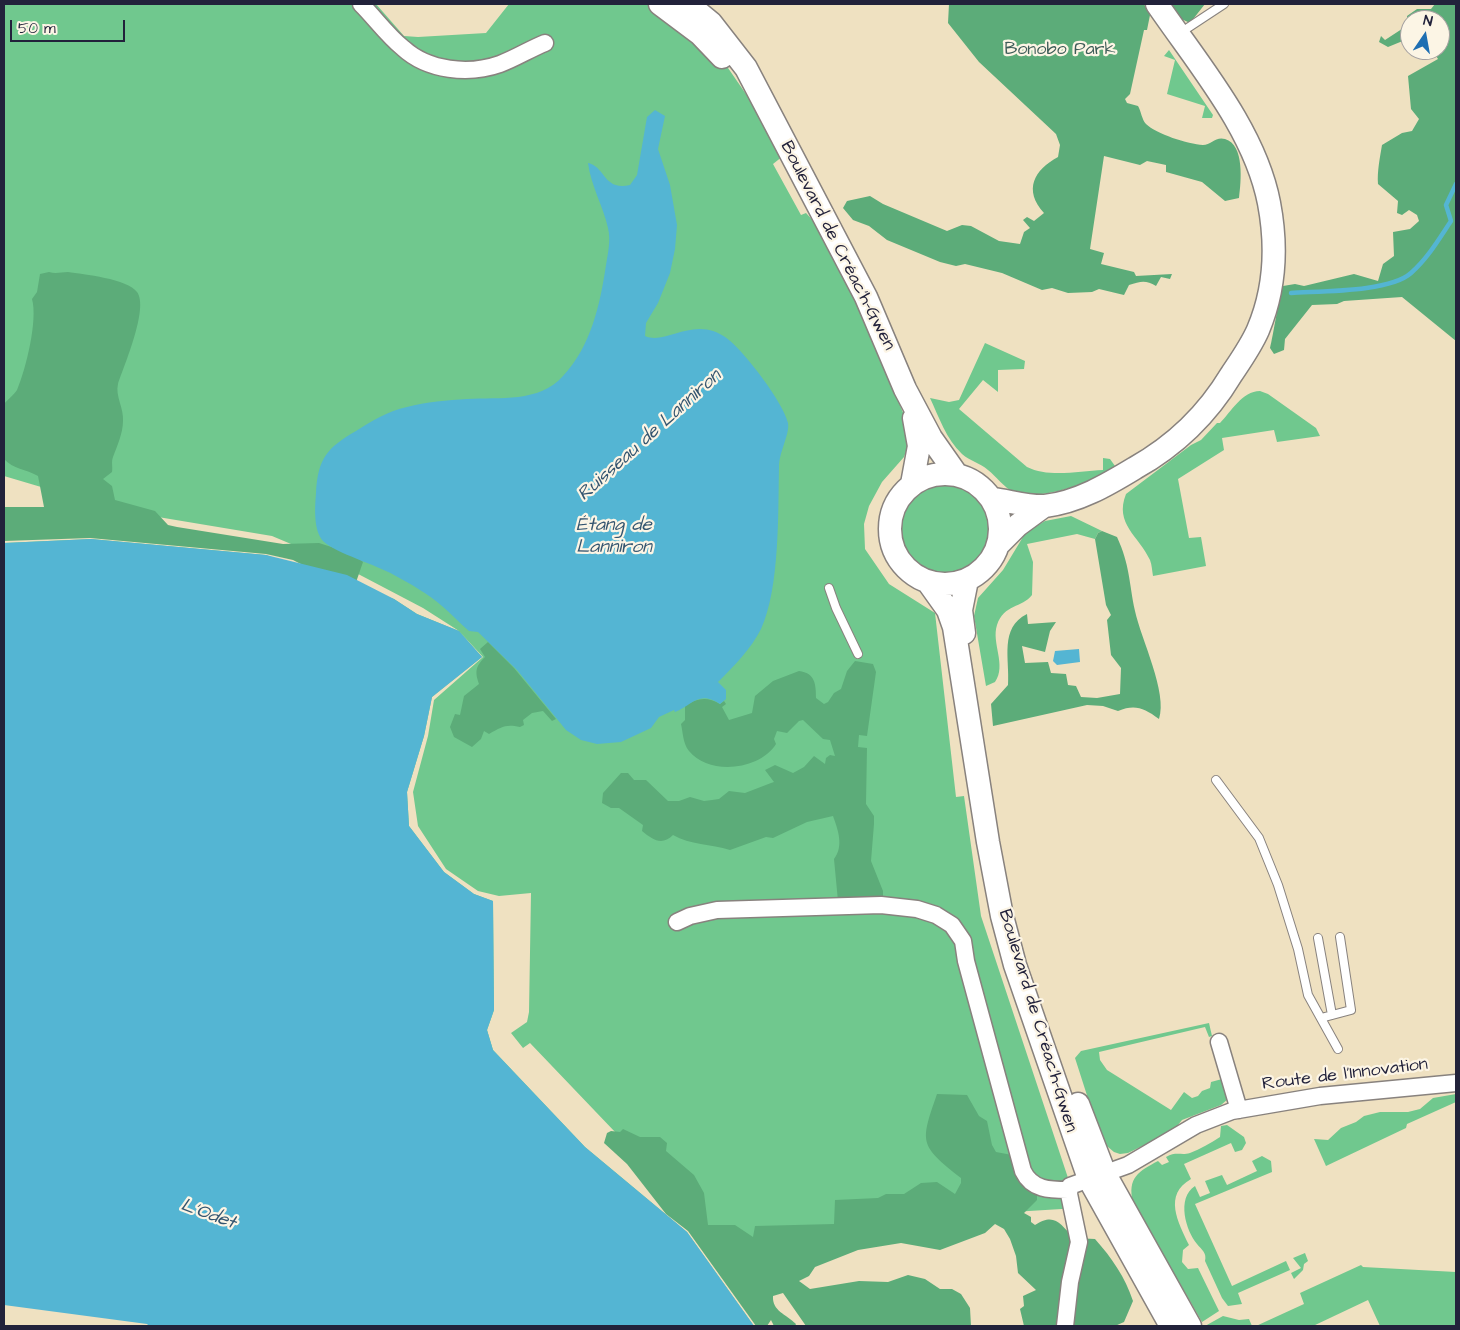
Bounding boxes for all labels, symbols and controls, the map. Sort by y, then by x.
scale bar [12,10,128,42]
north arrow [1400,10,1450,60]
text: N [1422,11,1434,32]
text: 50 m [18,18,56,39]
park label: Bonobo Park [1004,39,1116,61]
street label: Boulevard de Créac'h-Gwen [775,138,899,354]
water label: Ruisseau de Lanniron [574,366,726,506]
water label: Étang de Lanniron [576,515,652,559]
street label: Boulevard de Créac'h-Gwen [993,907,1081,1135]
street label: Route de l'Innovation [1261,1054,1429,1096]
water label: L'Odet [177,1195,239,1235]

